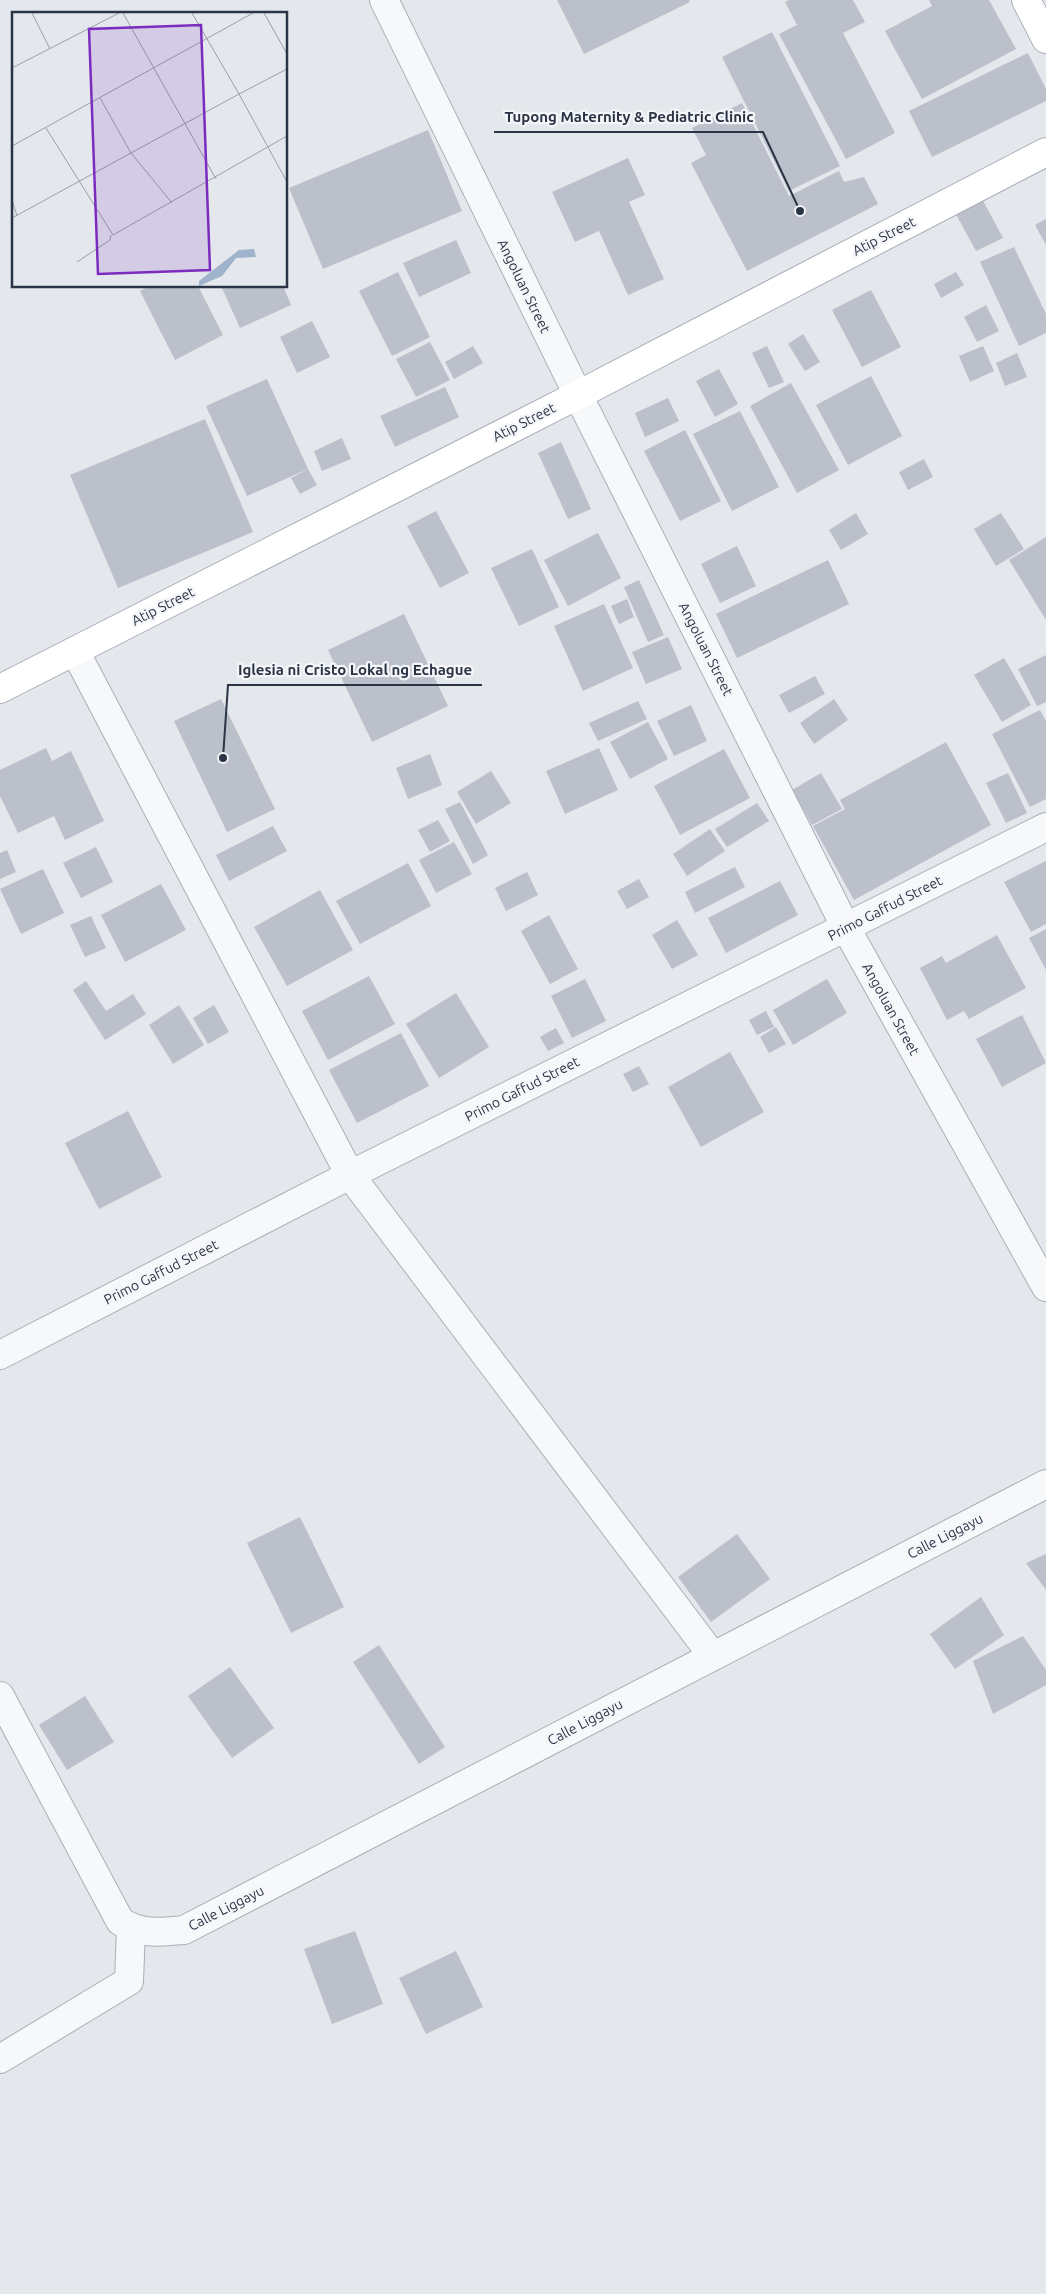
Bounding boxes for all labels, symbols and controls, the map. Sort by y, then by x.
inset map [12,12,288,288]
callout: Tupong Maternity & Pediatric Clinic [494,102,763,132]
text: Tupong Maternity & Pediatric Clinic [504,108,754,125]
street label: Atip Street [850,213,919,259]
street label: Angoluan Street [494,236,554,336]
street label: Atip Street [490,399,559,445]
street label: Atip Street [129,583,198,629]
street label: Angoluan Street [676,600,737,699]
callout: Iglesia ni Cristo Lokal ng Echague [228,655,482,685]
text: Iglesia ni Cristo Lokal ng Echague [238,661,472,678]
street label: Primo Gaffud Street [825,872,945,944]
street label: Angoluan Street [859,960,923,1058]
street label: Primo Gaffud Street [462,1053,582,1125]
street label: Primo Gaffud Street [101,1236,221,1308]
street label: Calle Liggayu [905,1510,985,1562]
street label: Calle Liggayu [545,1696,625,1748]
street label: Calle Liggayu [186,1882,266,1934]

